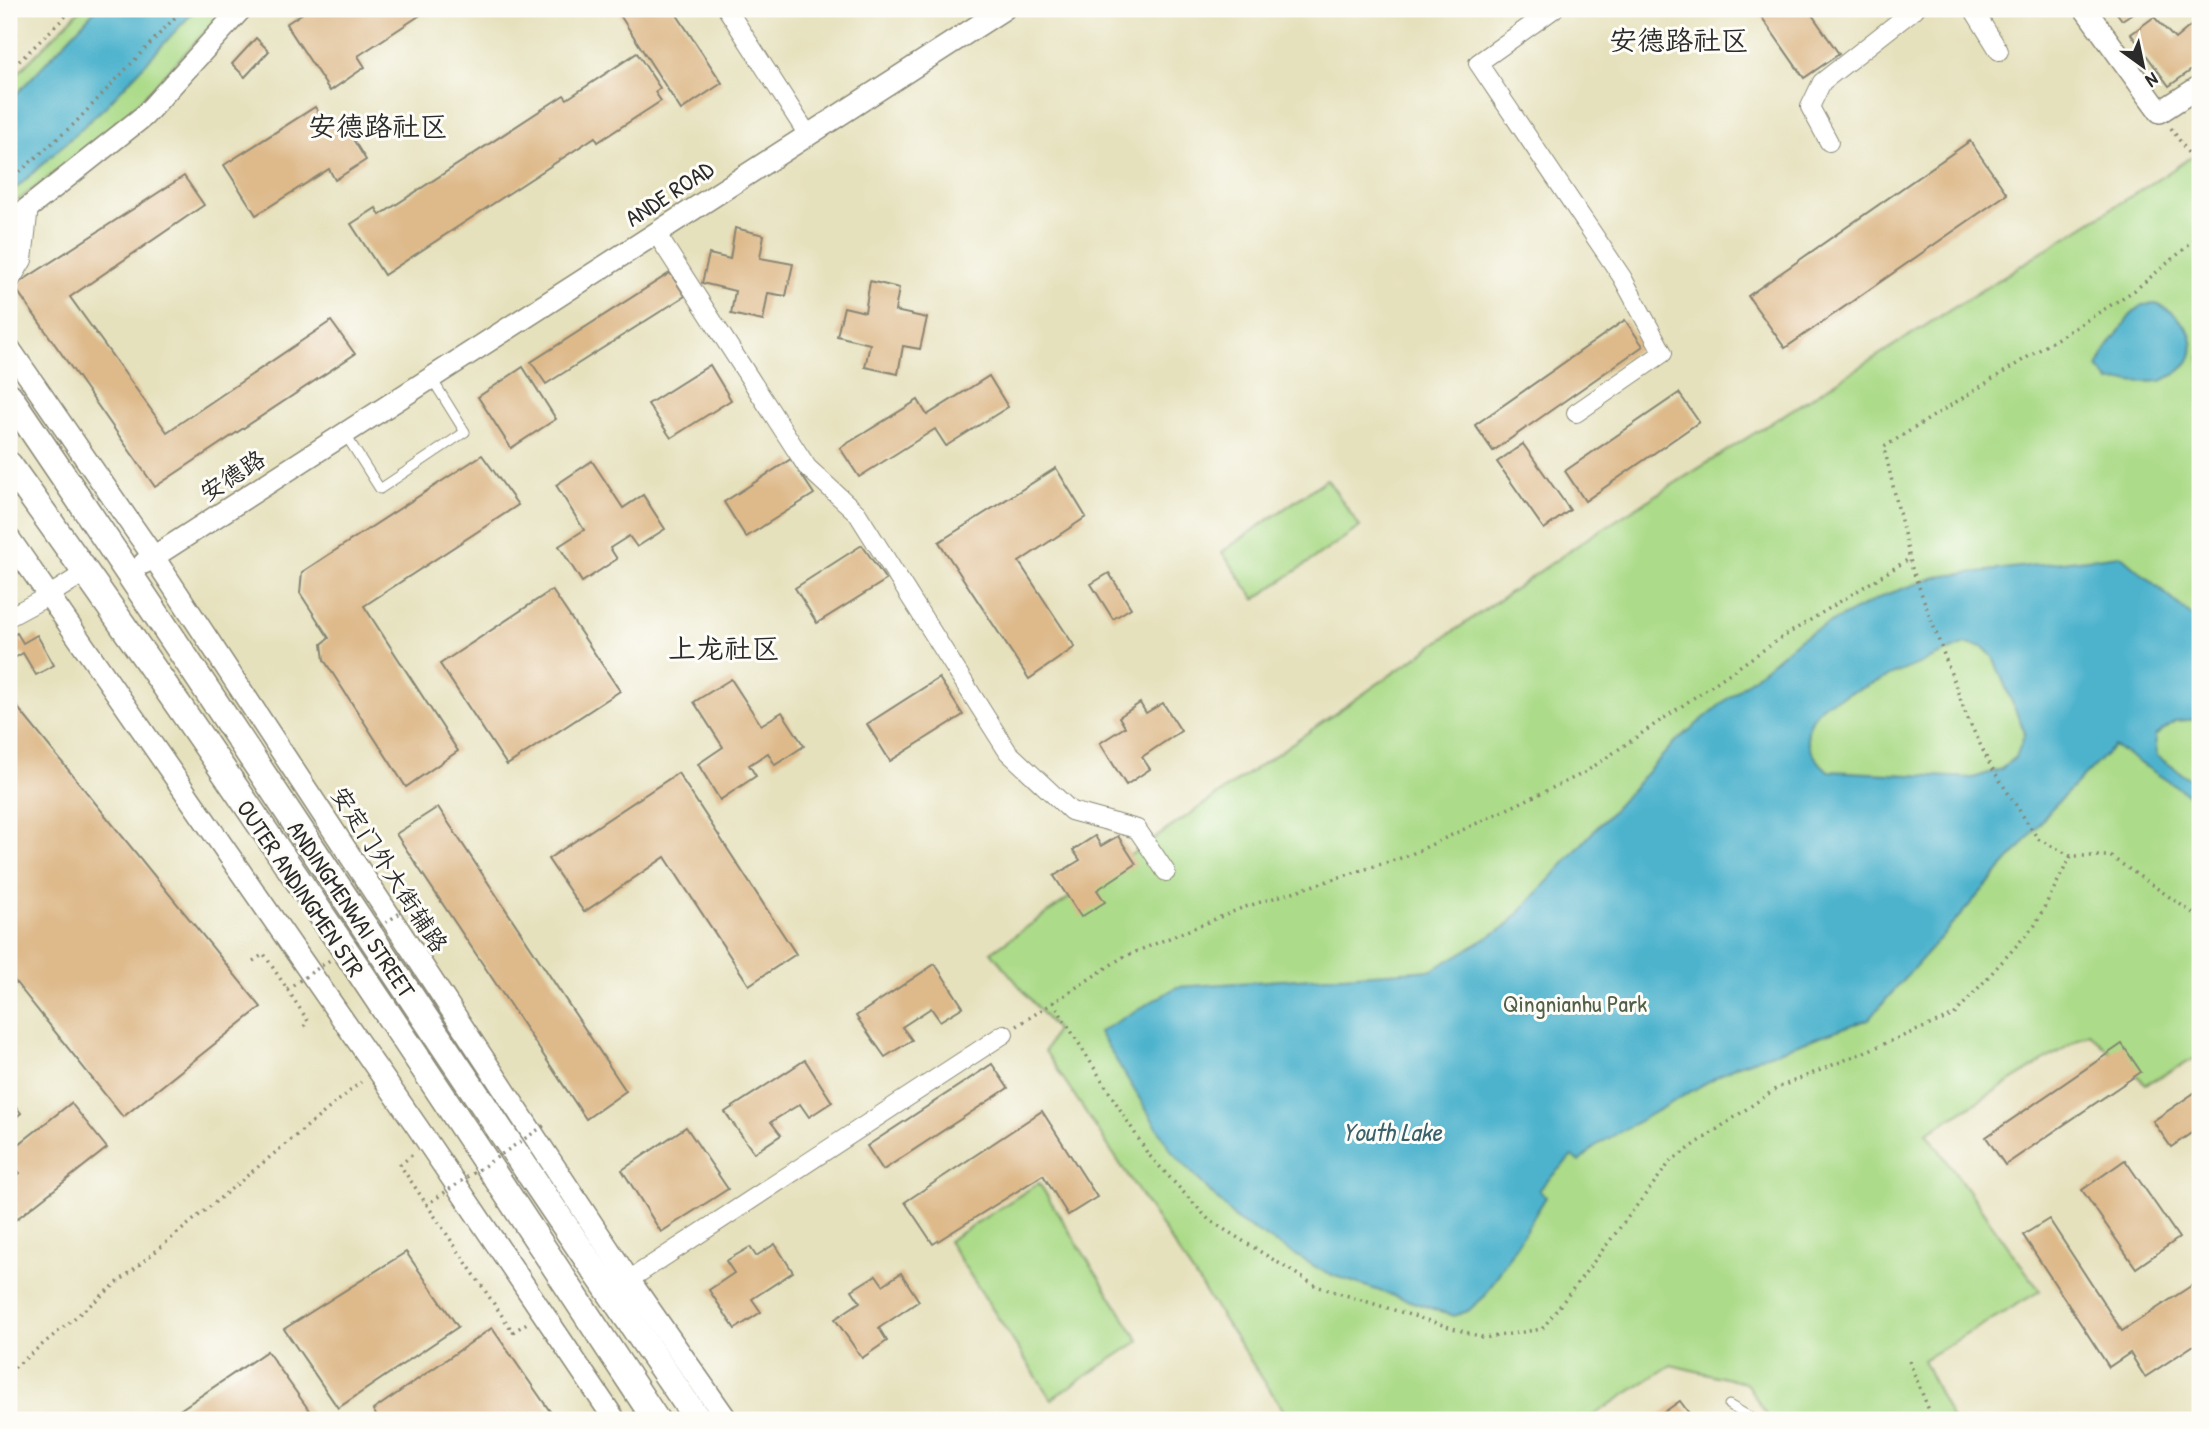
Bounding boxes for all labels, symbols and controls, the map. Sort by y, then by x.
district label: 安德路社区 [1609,21,1749,59]
north arrow [2108,32,2178,102]
text: N [2141,67,2164,94]
district label: 安德路社区 [308,107,448,145]
street label: ANDE ROAD [619,152,720,233]
street label: 安德路 [193,442,271,508]
district label: 上龙社区 [668,629,780,667]
street label: 安定门外大街辅路 [324,780,456,958]
street label: OUTER ANDINGMEN STR [230,793,372,983]
street label: ANDINGMENWAI STREET [281,814,423,1004]
park label: Qingnianhu Park [1503,987,1647,1019]
water label: Youth Lake [1342,1114,1443,1149]

